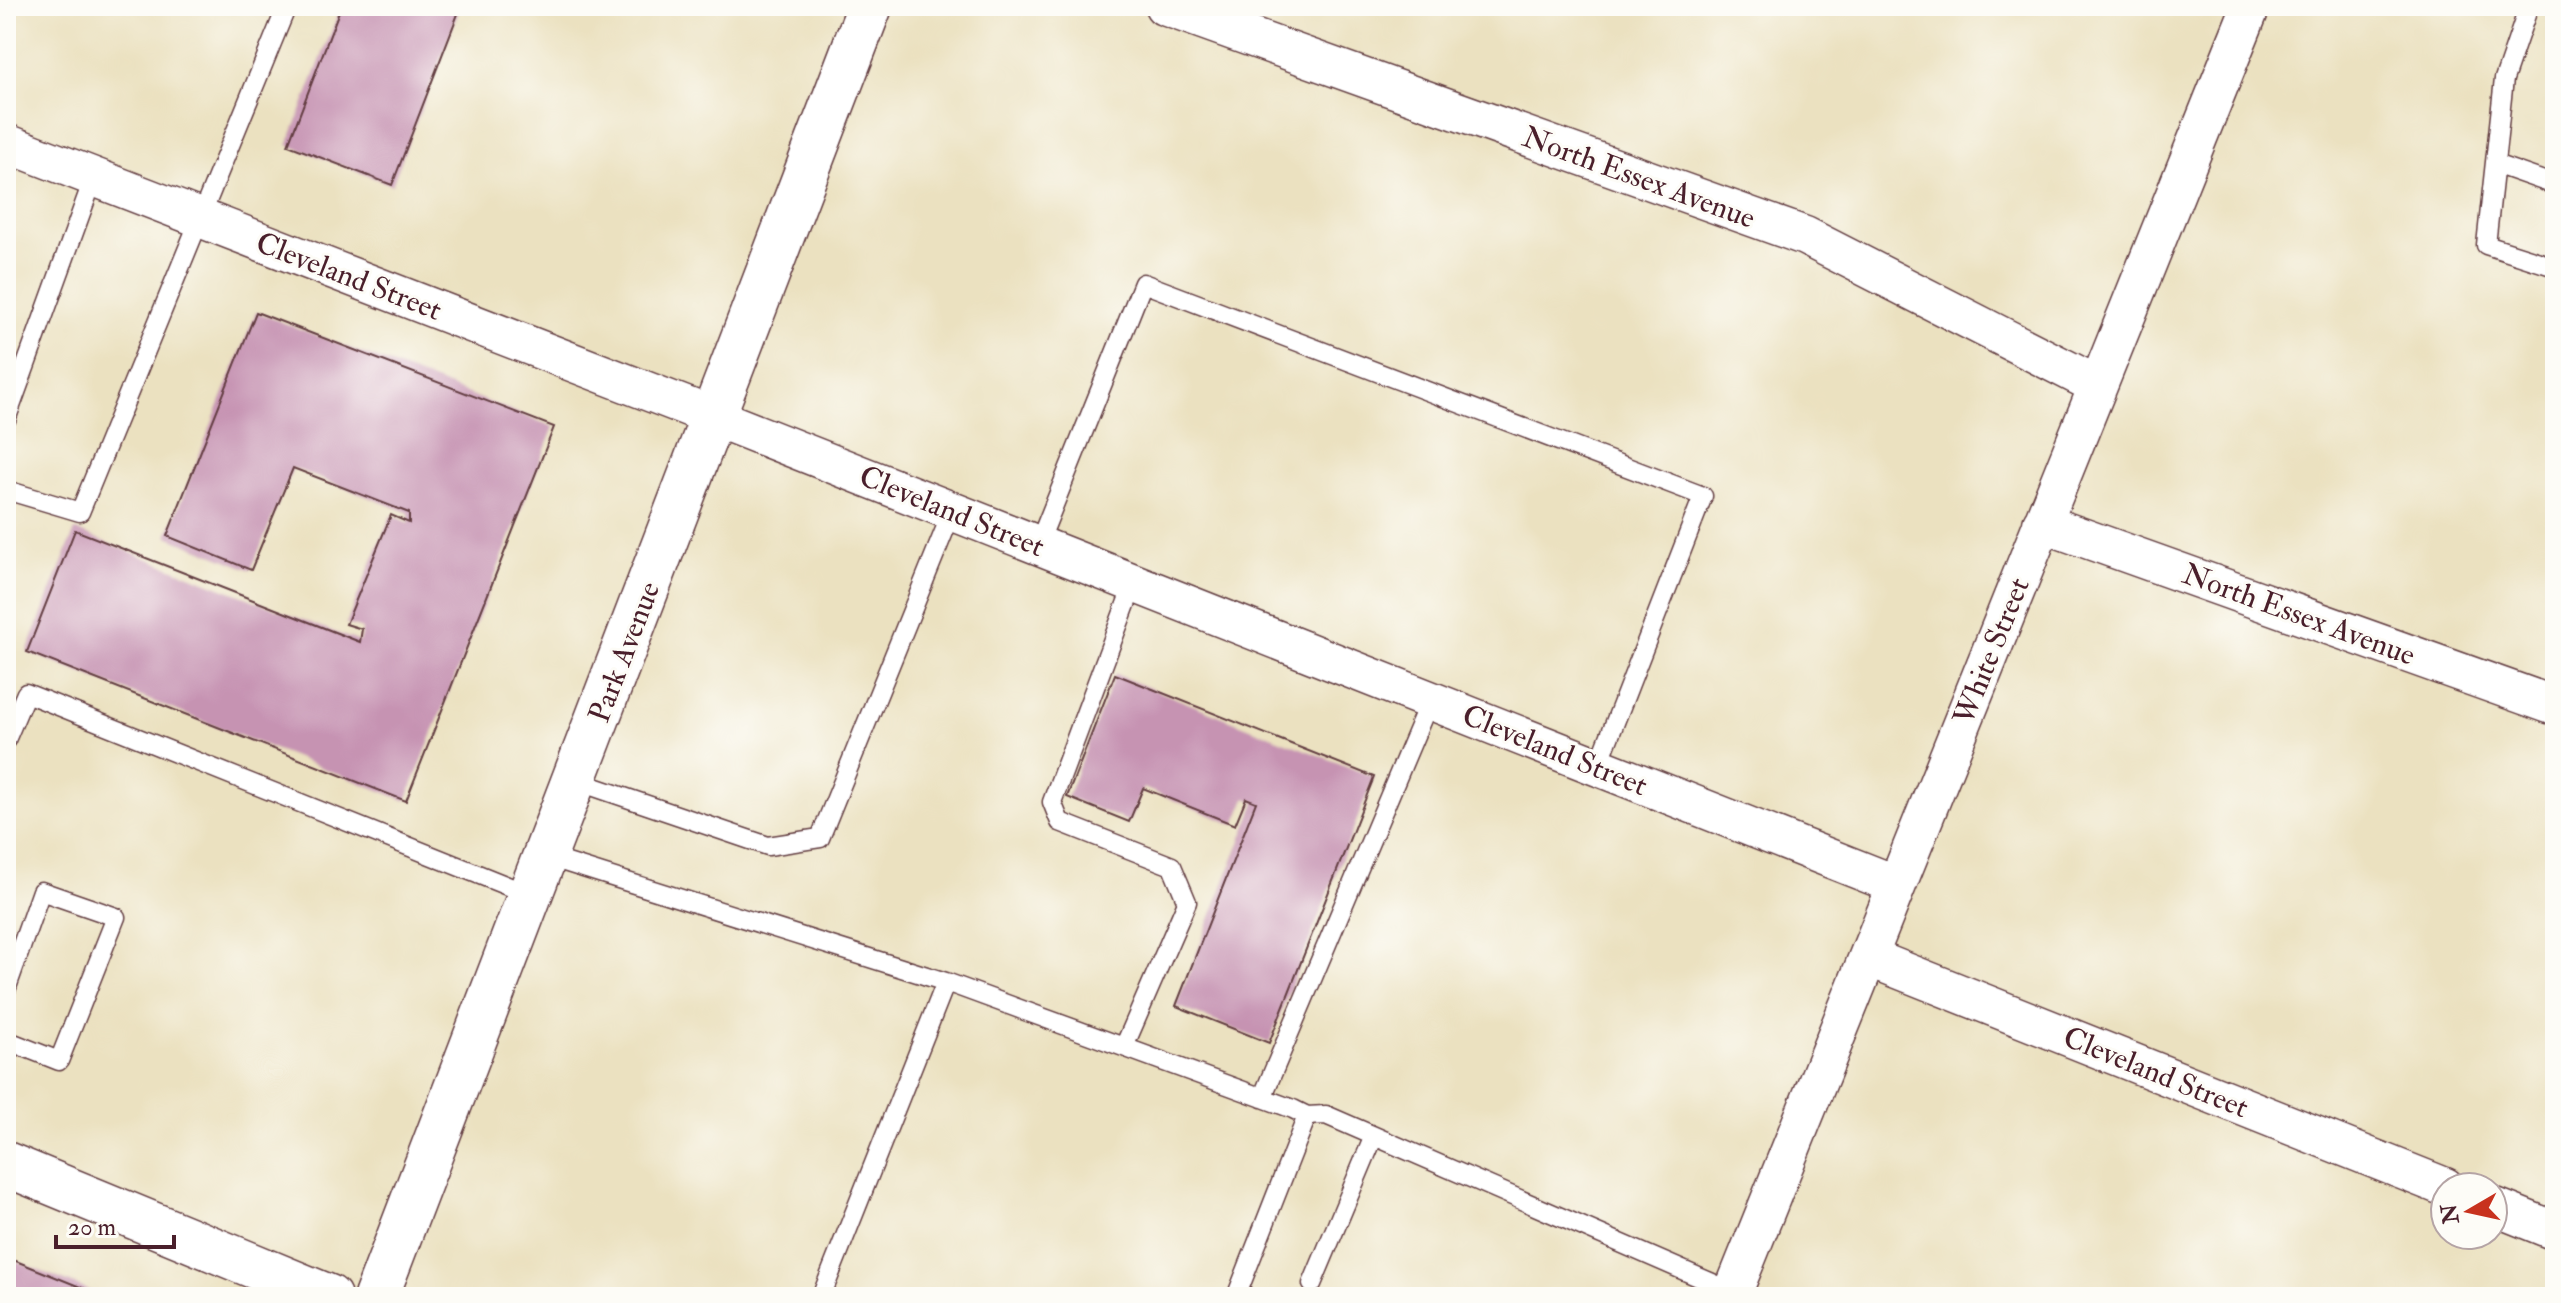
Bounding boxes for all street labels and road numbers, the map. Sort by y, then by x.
street label: North Essex Avenue [1518,118,1760,237]
street label: Cleveland Street [251,224,447,329]
street label: Cleveland Street [854,458,1050,565]
street label: North Essex Avenue [2178,555,2420,674]
street label: White Street [1945,572,2038,731]
street label: Park Avenue [581,577,668,728]
street label: Cleveland Street [1457,697,1653,804]
street label: Cleveland Street [2058,1019,2254,1126]

